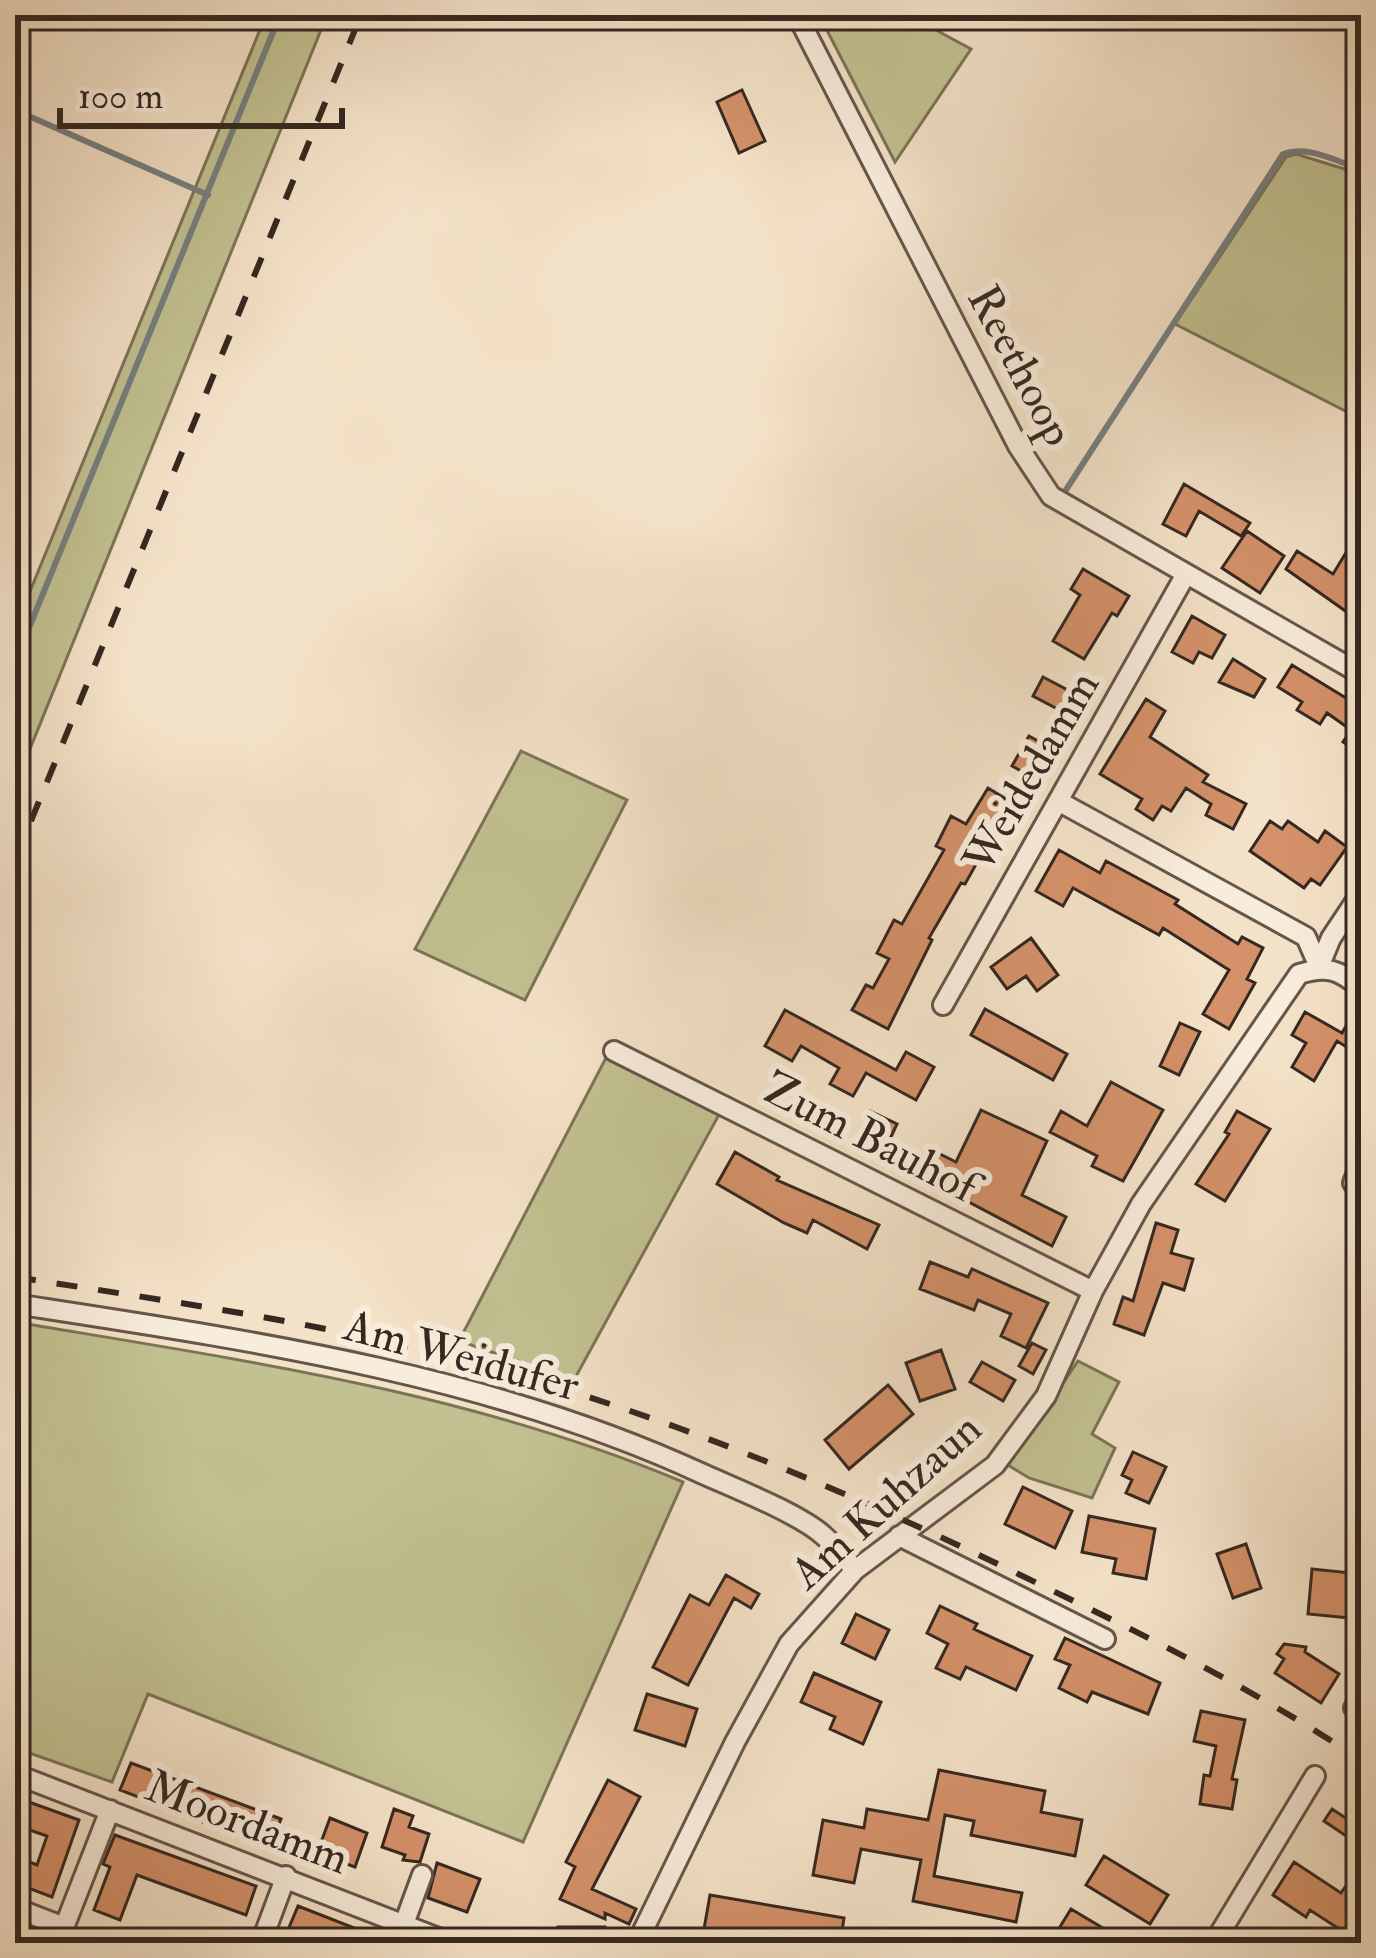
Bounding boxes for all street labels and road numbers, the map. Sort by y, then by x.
street label: Reethoop [955,276,1086,456]
street label: Weidedamm [951,661,1112,884]
street label: Zum Bauhof [754,1060,992,1218]
street label: Am Weidufer [337,1297,585,1414]
street label: Am Kuhzaun [779,1401,993,1602]
street label: Moordamm [138,1759,357,1887]

